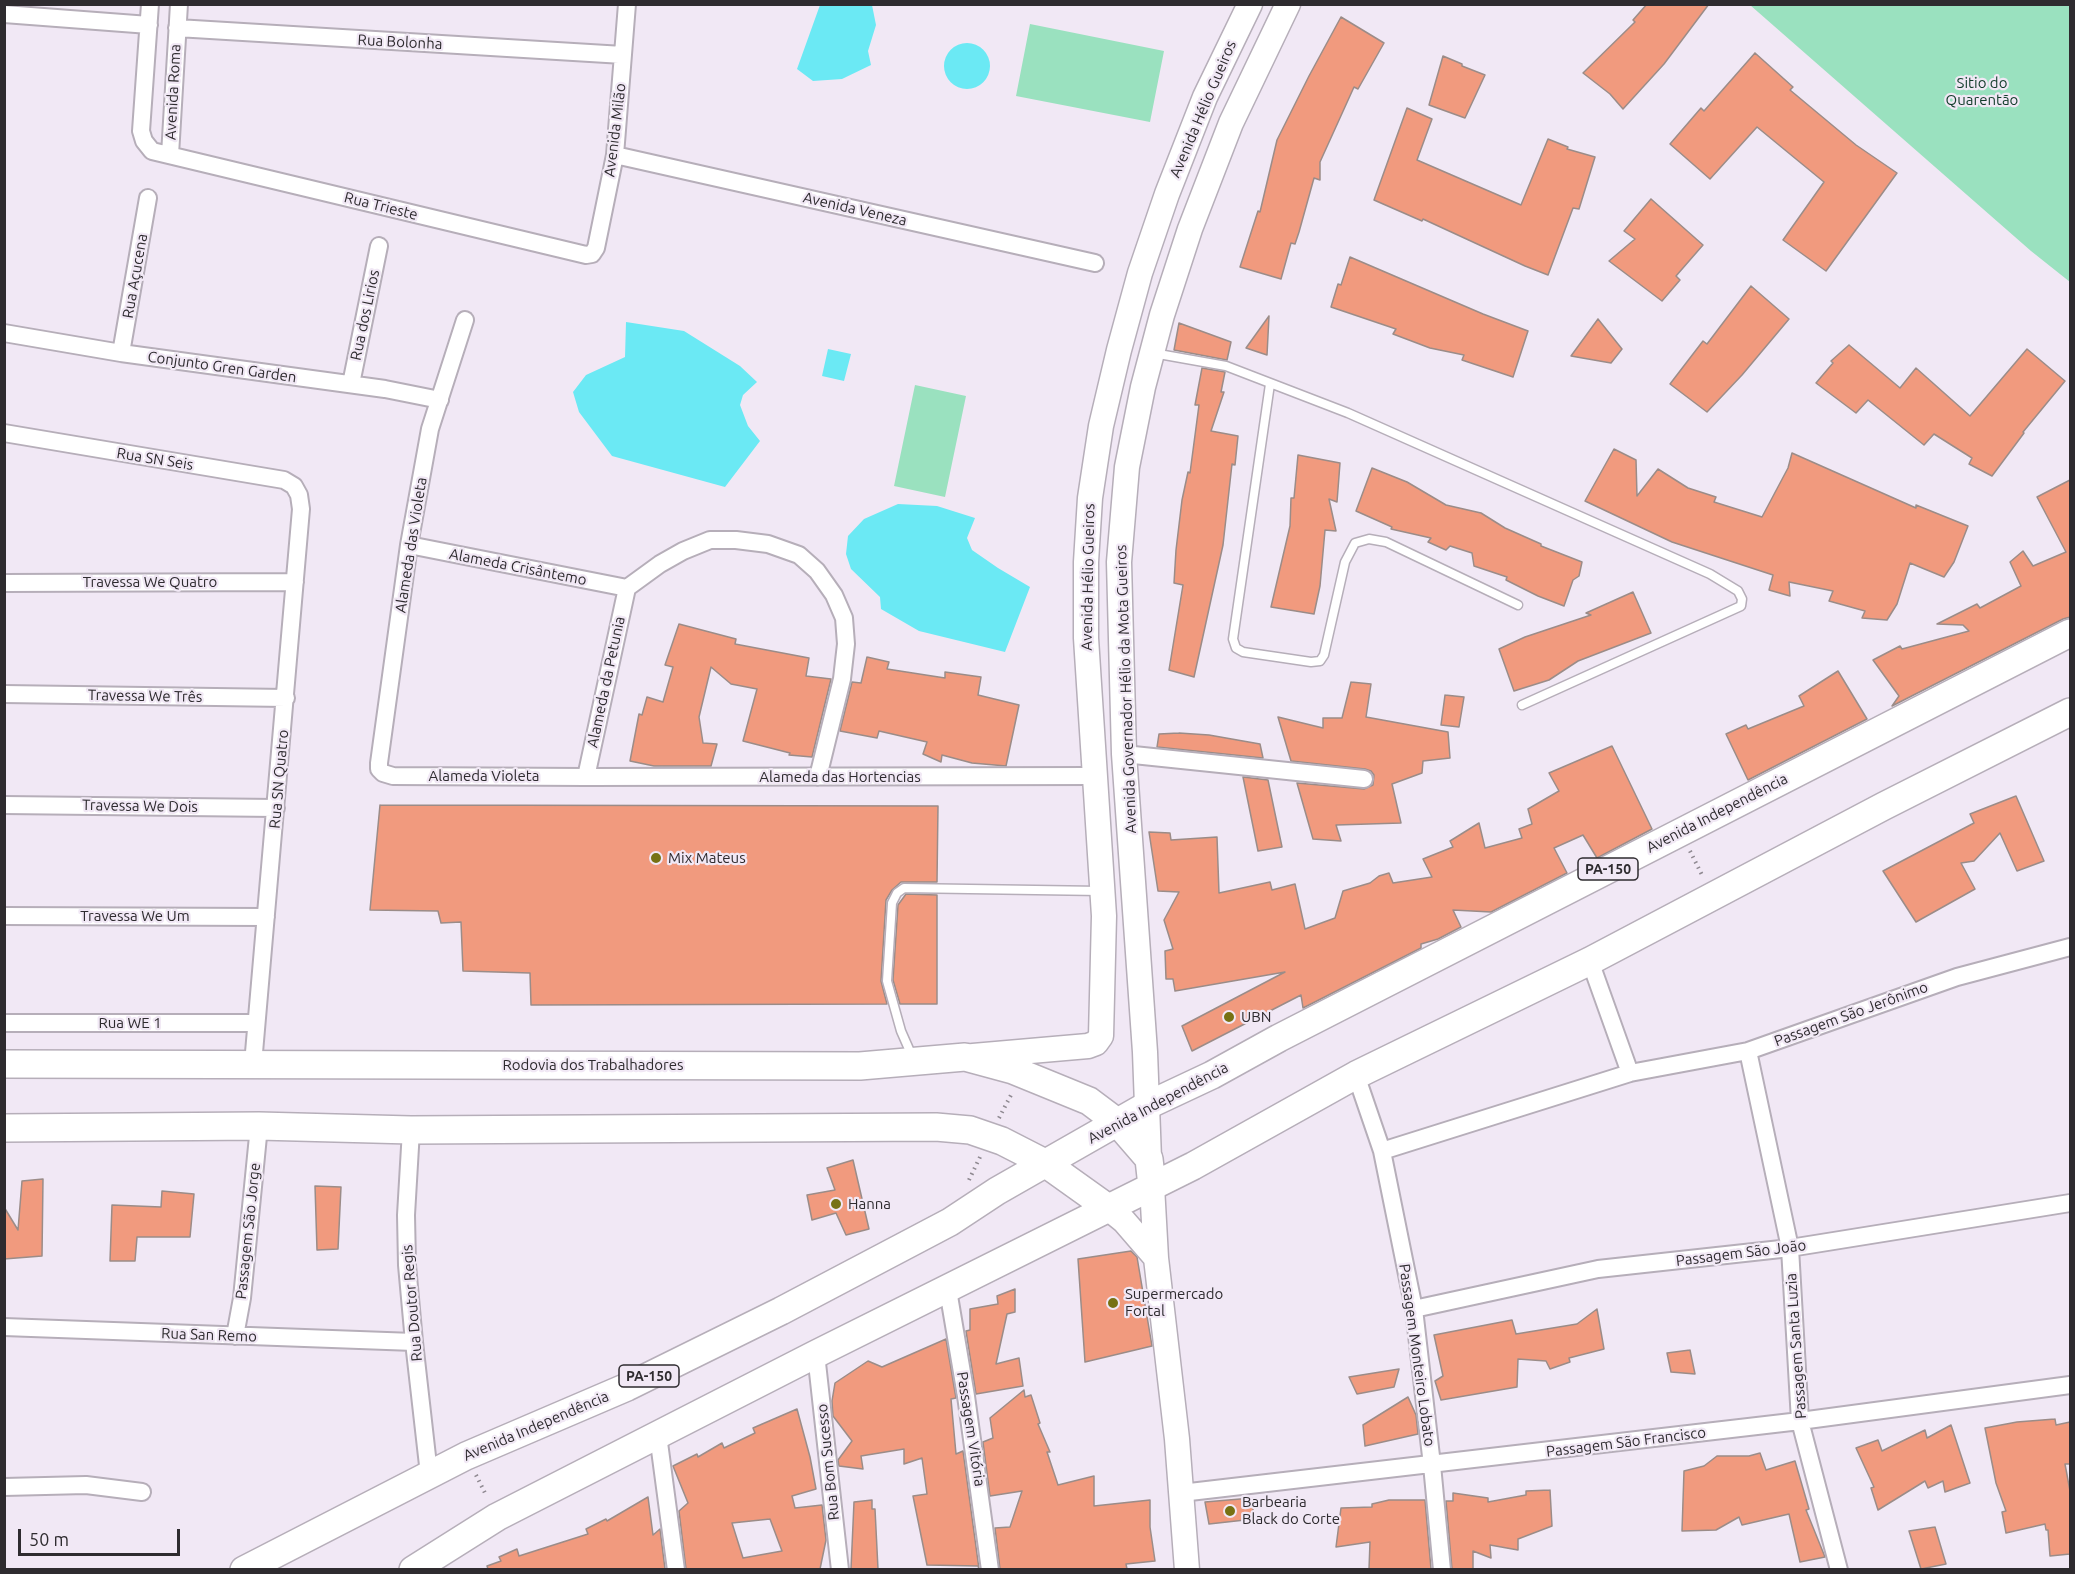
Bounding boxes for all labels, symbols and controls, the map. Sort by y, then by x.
street label: Rua Bolonha [357,31,443,53]
street label: Avenida Hélio Gueiros [1166,38,1240,180]
street label: Avenida Roma [162,44,184,140]
park label: Sitio do Quarentão [1946,74,2018,109]
street label: Avenida Milão [600,82,630,178]
street label: Rua Trieste [342,188,420,224]
street label: Avenida Veneza [801,188,909,230]
street label: Rua Açucena [119,232,151,320]
street label: Rua dos Lirios [347,268,383,362]
street label: Conjunto Gren Garden [146,348,298,386]
street label: Rua SN Seis [115,444,195,474]
street label: Alameda das Violeta [391,476,431,614]
street label: Avenida Hélio Gueiros [1078,503,1098,651]
street label: Avenida Governador Hélio da Mota Gueiros [1112,544,1140,834]
street label: Alameda Crisântemo [448,545,588,589]
street label: Travessa We Quatro [83,573,217,591]
street label: Alameda da Petunia [583,615,629,749]
street label: Travessa We Três [88,686,202,706]
street label: Rua SN Quatro [266,729,292,829]
street label: Alameda Violeta [429,767,539,785]
street label: Alameda das Hortencias [759,768,921,786]
street label: Avenida Independência [1643,770,1791,856]
street label: Travessa We Dois [82,796,198,816]
place label: Mix Mateus [668,849,746,867]
marker: Mix Mateus [649,851,663,865]
road number: PA-150 [1578,858,1638,880]
street label: Travessa We Um [80,907,190,925]
street label: Passagem São Jerônimo [1772,978,1930,1050]
place label: UBN [1241,1008,1271,1026]
marker: UBN [1222,1010,1236,1024]
street label: Rua WE 1 [98,1014,162,1032]
street label: Rodovia dos Trabalhadores [502,1056,684,1074]
street label: Avenida Independência [1085,1058,1231,1148]
street label: Passagem São Jorge [232,1162,264,1300]
place label: Hanna [848,1195,891,1213]
marker: Hanna [829,1197,843,1211]
street label: Passagem São João [1675,1236,1807,1270]
street label: Rua Doutor Regis [398,1244,426,1362]
street label: Passagem Monteiro Lobato [1395,1263,1439,1447]
street label: Passagem Santa Luzia [1782,1272,1810,1420]
place label: Supermercado Fortal [1125,1285,1223,1320]
marker: Supermercado Fortal [1106,1296,1120,1310]
street label: Rua San Remo [161,1324,257,1346]
road number: PA-150 [619,1365,679,1387]
street label: Passagem Vitória [953,1370,989,1488]
street label: Avenida Independência [461,1387,611,1465]
street label: Rua Bom Sucesso [813,1403,843,1521]
street label: Passagem São Francisco [1545,1423,1707,1461]
place label: Barbearia Black do Corte [1242,1493,1340,1528]
marker: Barbearia Black do Corte [1223,1504,1237,1518]
scale bar [21,1517,183,1555]
text: 50 m [29,1529,69,1549]

